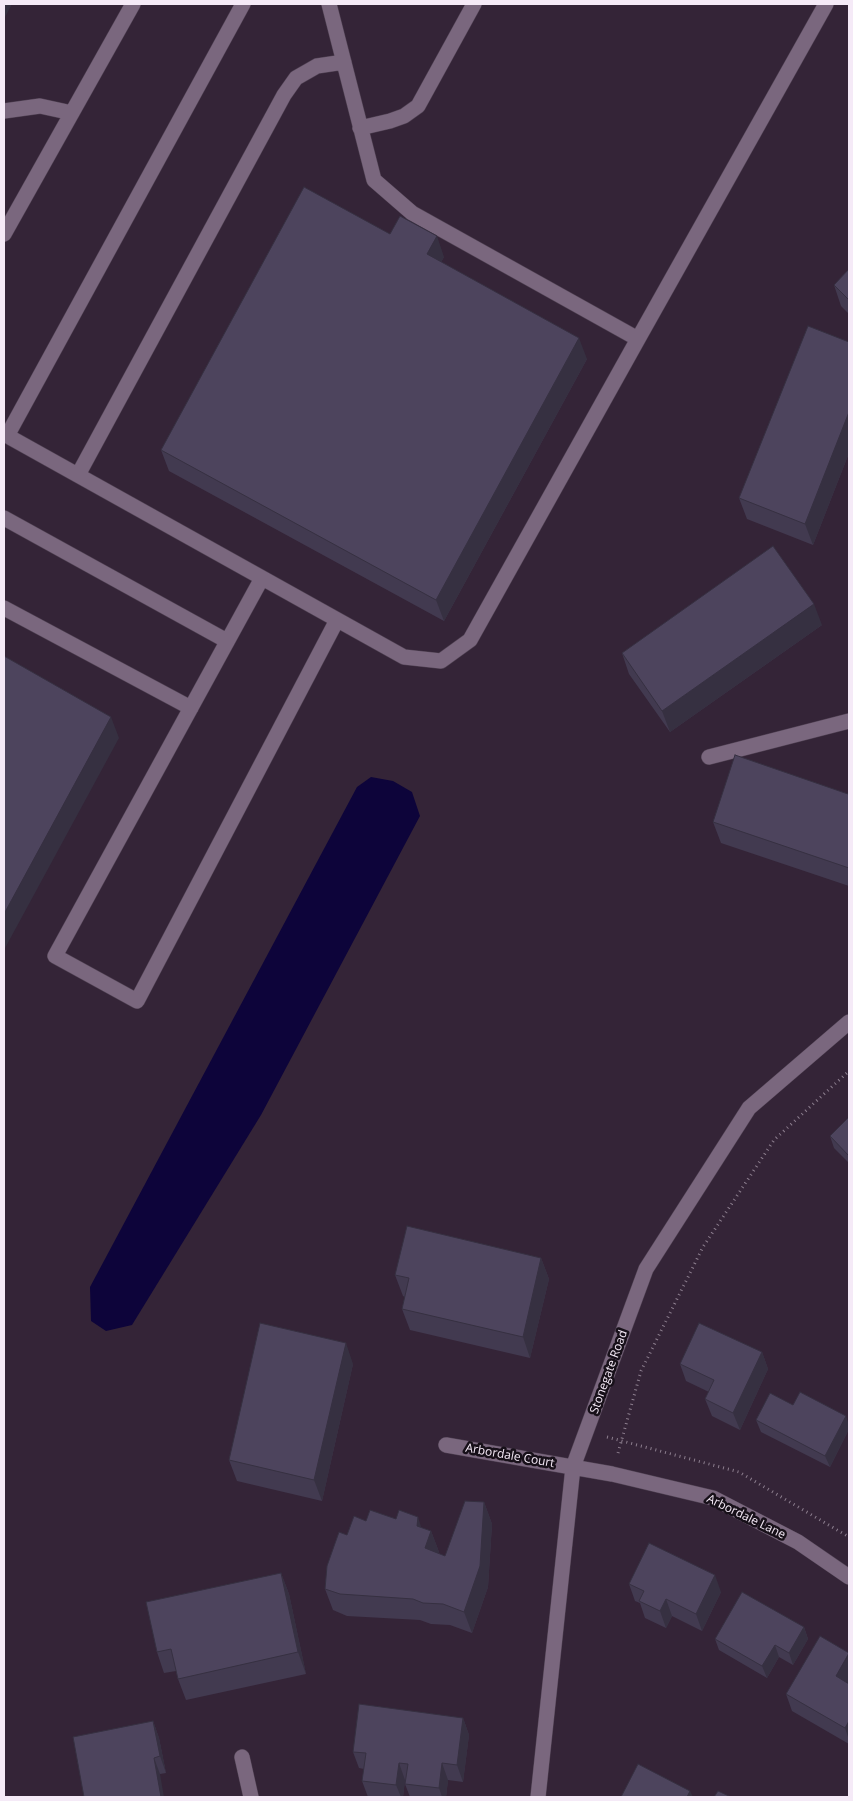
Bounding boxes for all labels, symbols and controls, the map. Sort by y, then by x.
street label: Stonegate Road [587,1328,631,1416]
street label: Arbordale Court [464,1441,556,1471]
street label: Arbordale Lane [704,1492,788,1542]

